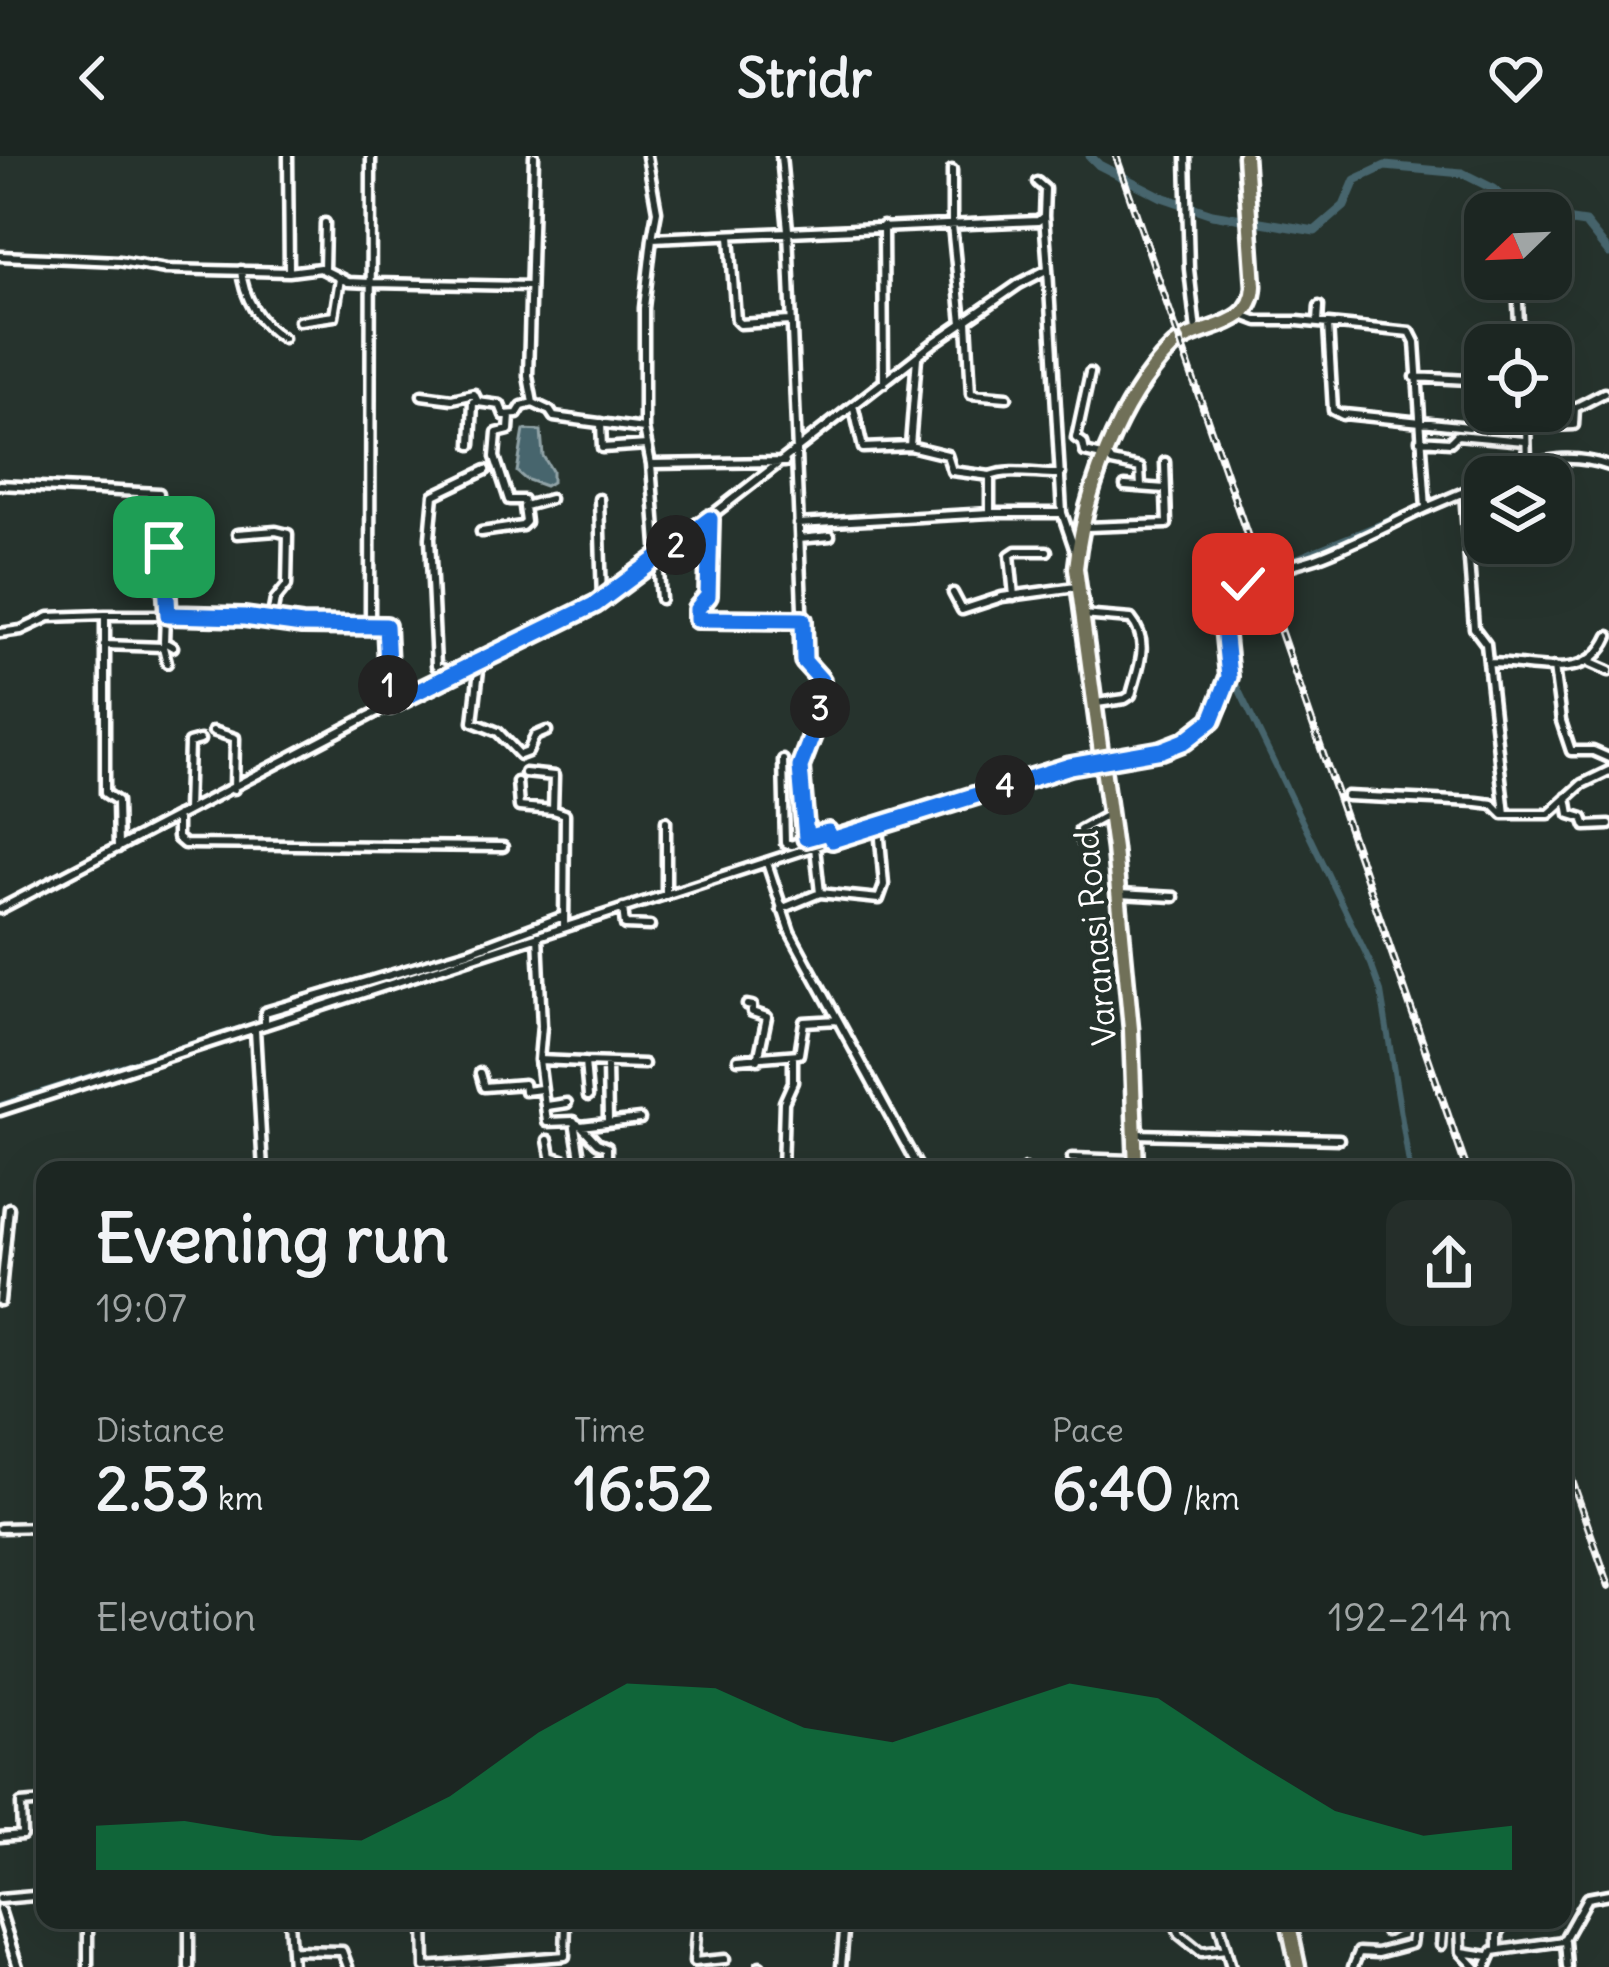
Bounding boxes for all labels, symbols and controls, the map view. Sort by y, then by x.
text: Stridr [737,44,872,112]
icon: back [60,45,126,111]
icon: heart [1483,45,1549,111]
north arrow [1464,192,1572,300]
map controls [1464,192,1572,564]
button: locate [1464,324,1572,432]
button: layers [1464,456,1572,564]
pin [113,496,215,598]
icon: arrive [131,514,197,580]
pin: 2 [646,515,706,575]
text: 2 [667,524,685,566]
pin [1192,533,1294,635]
icon: check [1210,551,1276,617]
pin: 1 [358,655,418,715]
text: 1 [381,664,395,706]
pin: 3 [790,678,850,738]
text: 3 [811,687,829,729]
pin: 4 [975,755,1035,815]
text: 4 [995,764,1015,806]
street label: Varanasi Road [1065,829,1125,1047]
text: Evening run [96,1197,449,1280]
button: share [1386,1200,1512,1326]
text: 19:07 [96,1284,187,1333]
text: Distance [96,1409,225,1451]
text: Time [574,1409,645,1451]
text: Pace [1052,1409,1124,1451]
text: 2.53 [96,1451,210,1526]
text: 16:52 [574,1451,713,1526]
text: 6:40 [1052,1451,1174,1526]
text: km [210,1477,264,1519]
text: /km [1174,1477,1240,1519]
text: Elevation [96,1593,256,1642]
text: 192–214 m [1328,1593,1512,1642]

